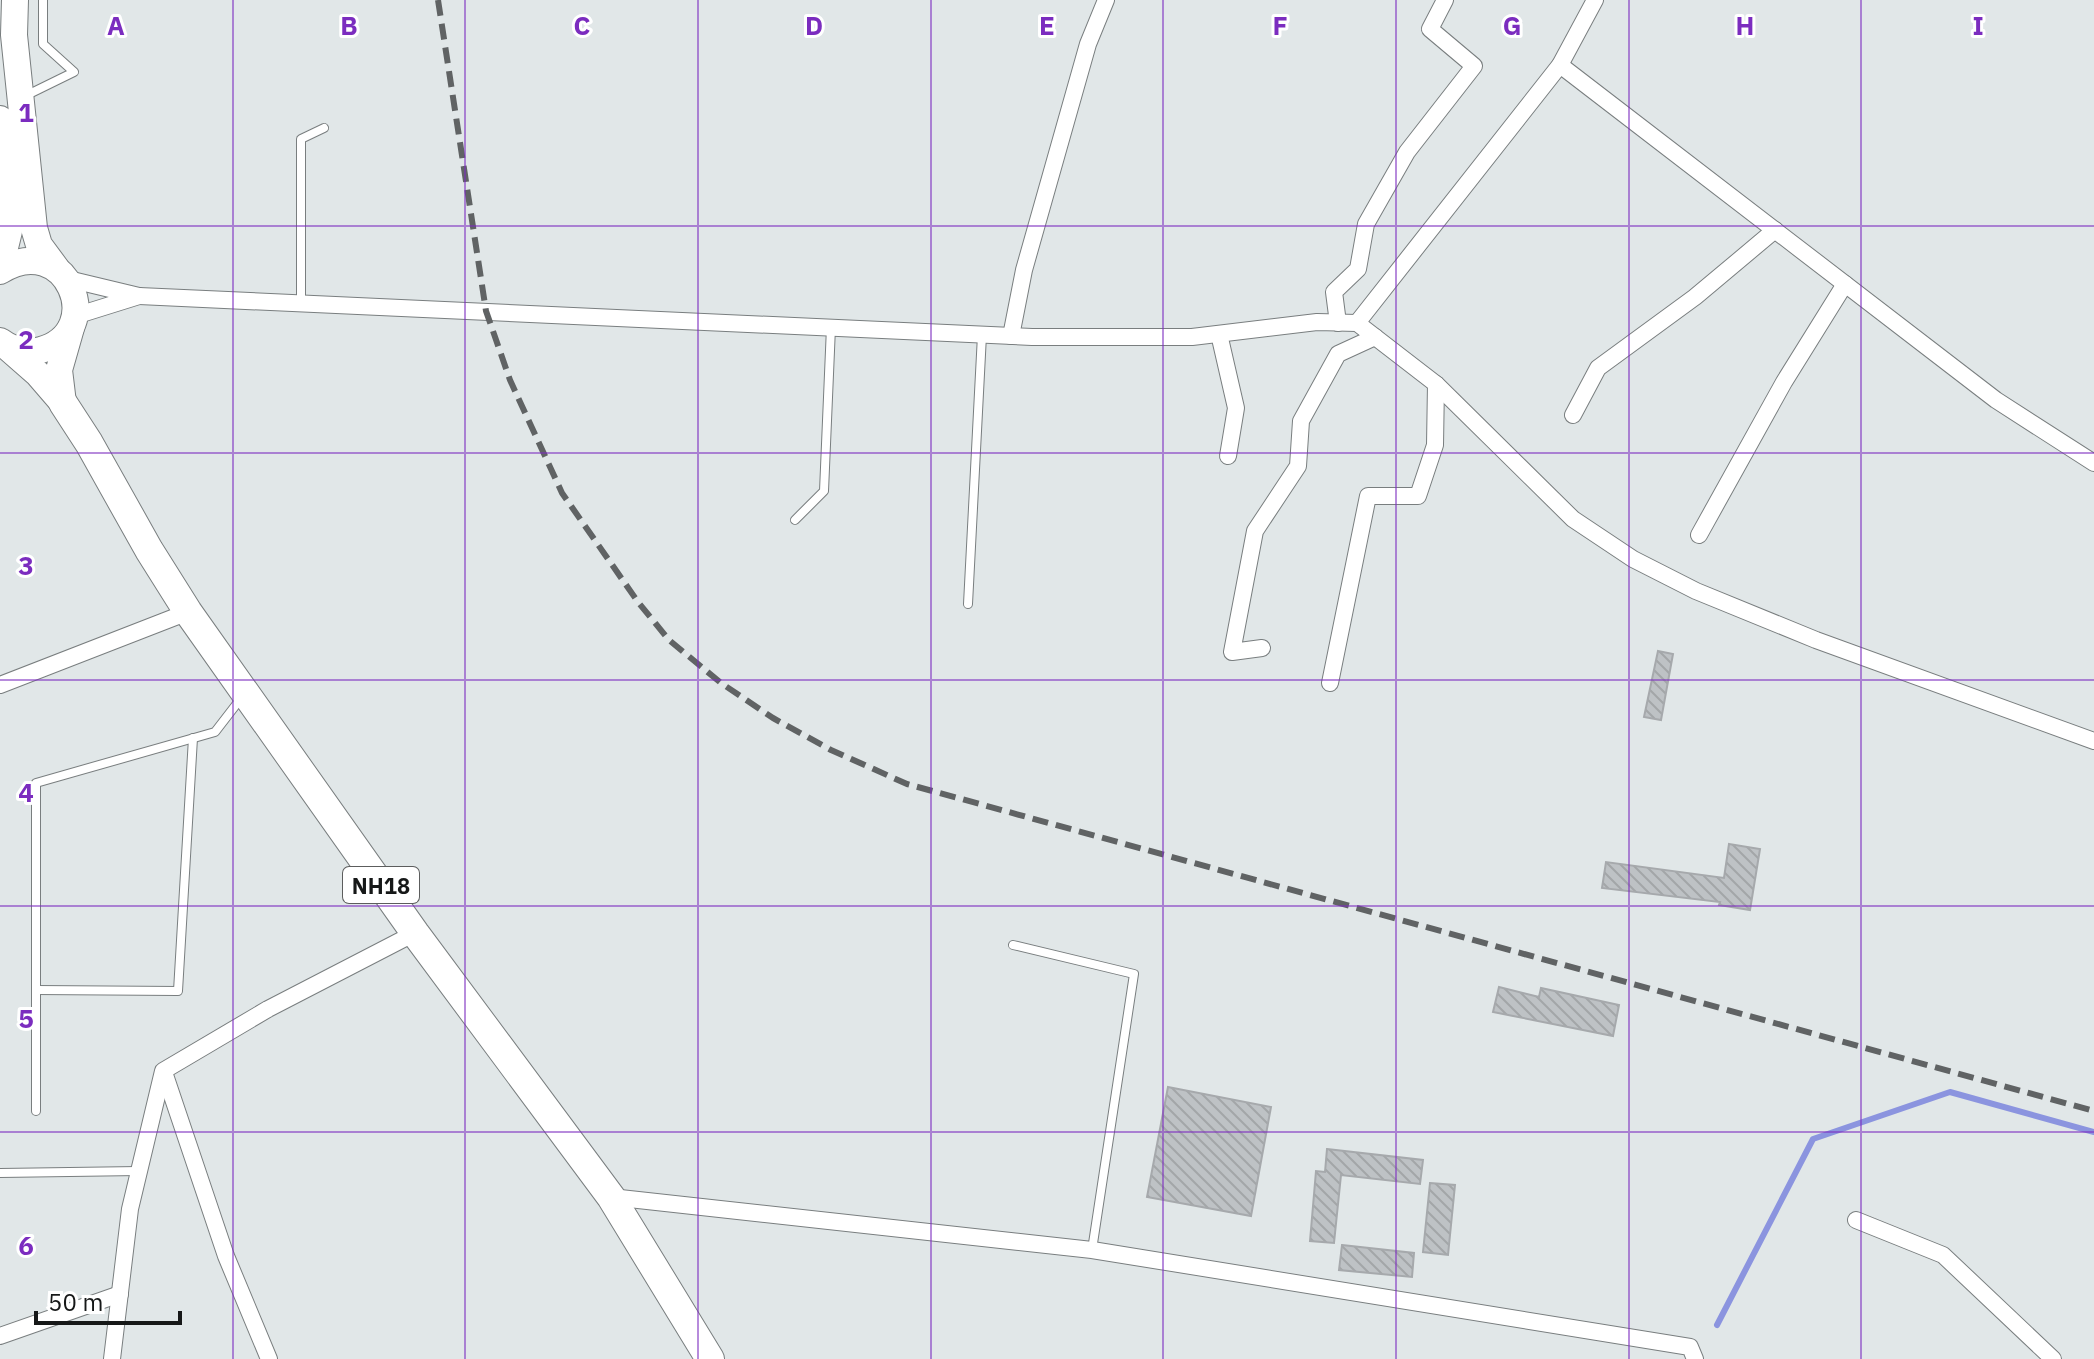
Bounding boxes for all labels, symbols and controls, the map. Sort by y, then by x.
text: A [107,8,125,42]
text: B [340,8,358,42]
text: C [574,8,591,42]
text: D [805,8,823,42]
text: E [1039,8,1055,42]
text: F [1272,8,1288,42]
text: G [1503,8,1521,42]
text: H [1736,8,1754,42]
text: I [1972,8,1984,42]
text: 1 [18,95,34,129]
text: 2 [18,322,34,356]
text: 3 [18,548,34,582]
text: 4 [18,775,34,809]
road number: NH18 [343,867,419,903]
text: 5 [18,1001,34,1035]
text: 6 [18,1228,34,1262]
scale bar [36,1275,180,1325]
text: 50 m [48,1286,103,1318]

